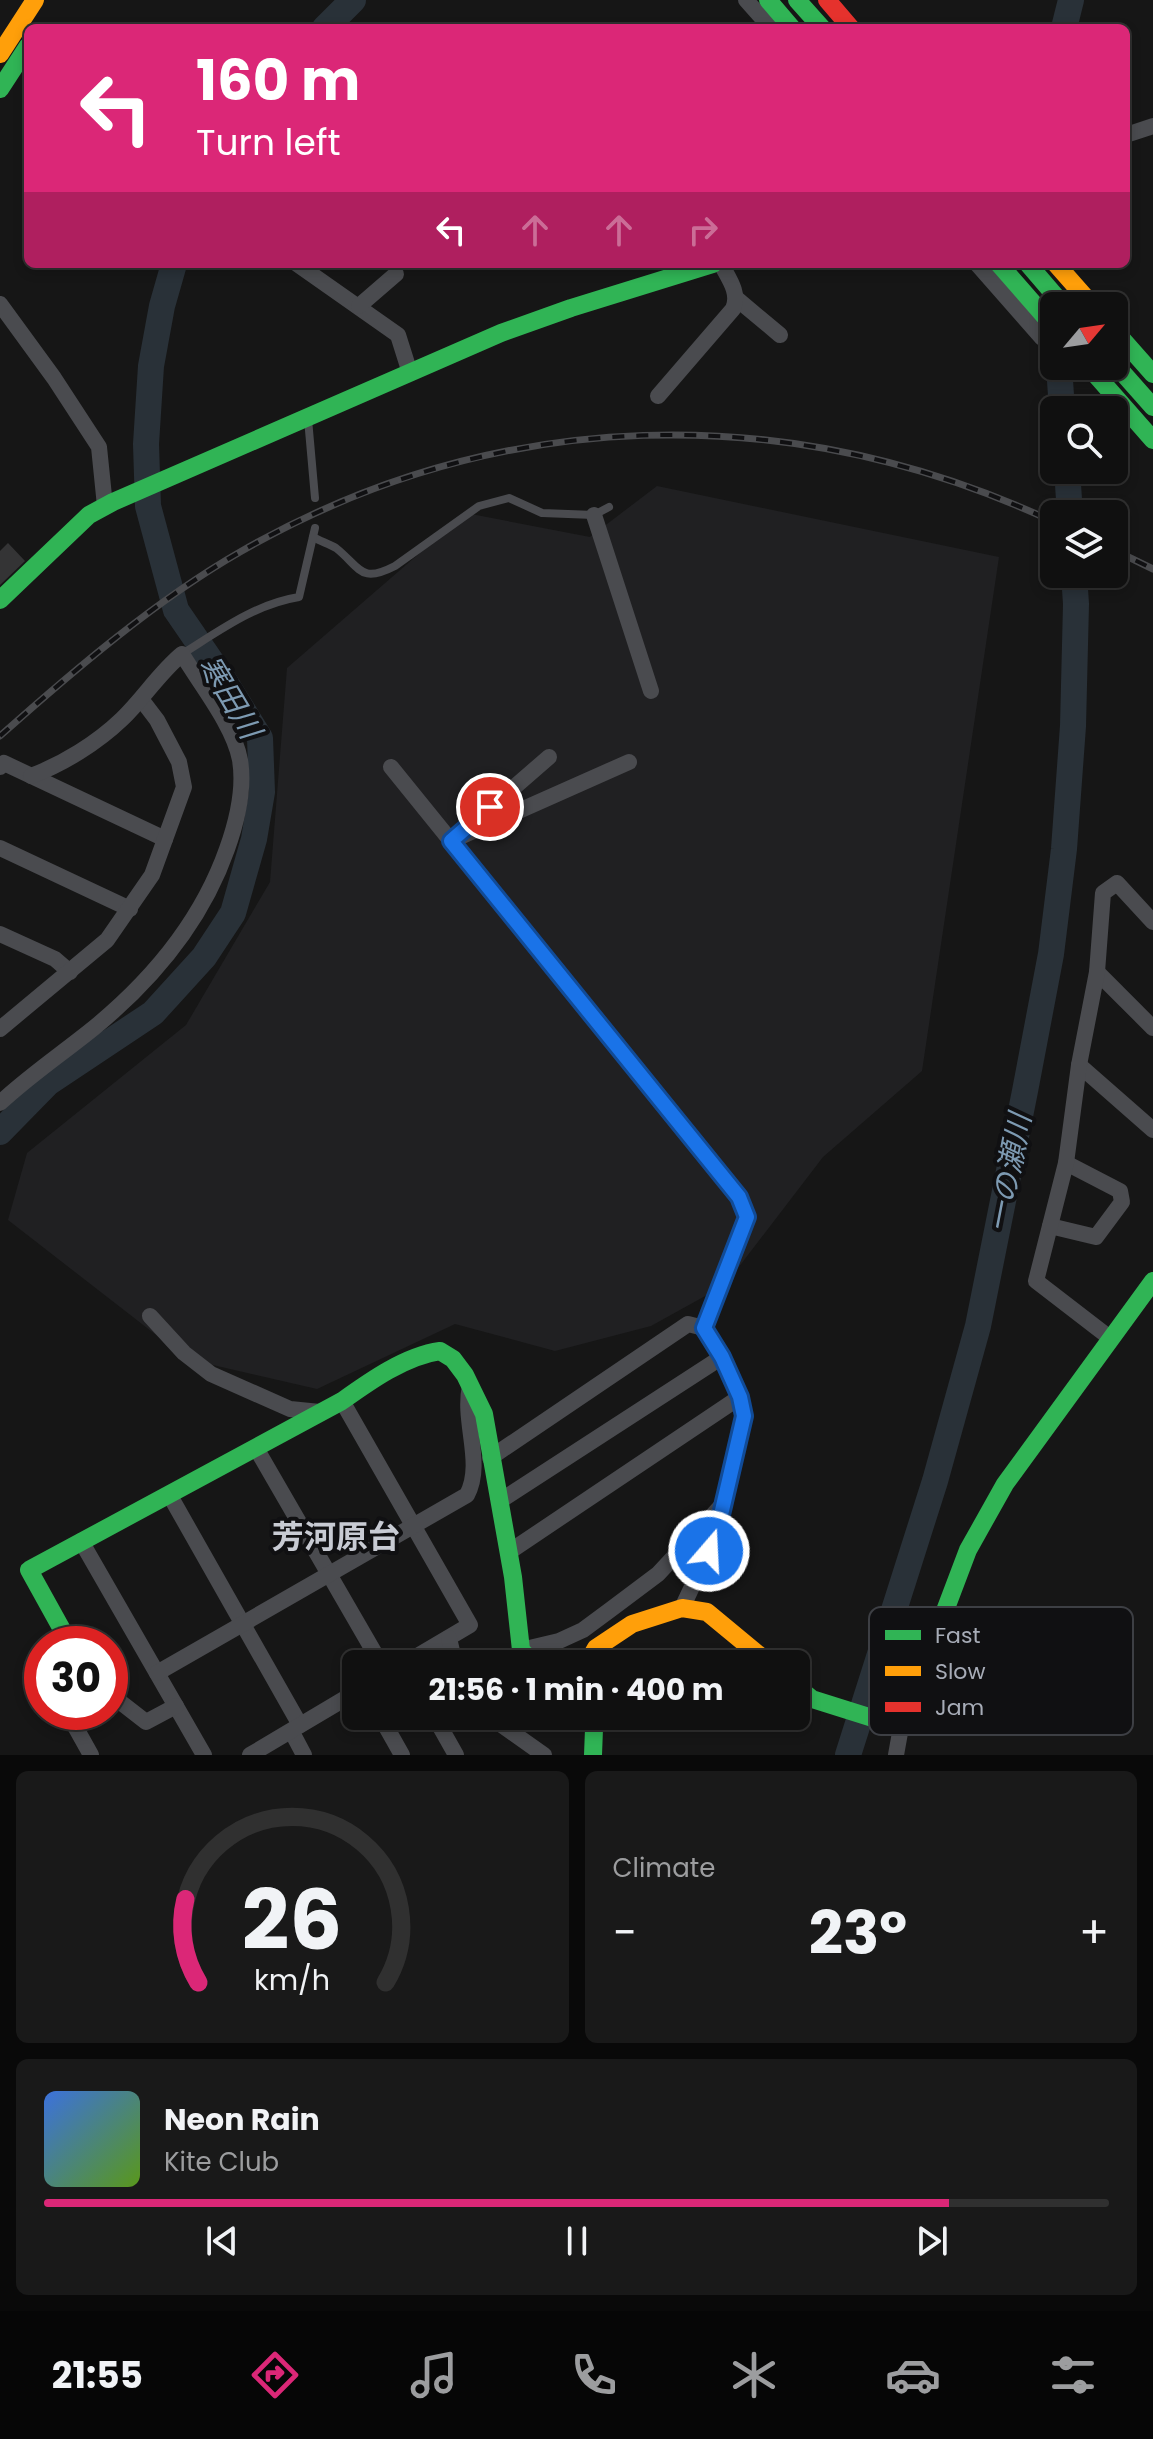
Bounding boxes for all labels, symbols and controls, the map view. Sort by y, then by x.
text: 160 m [196,41,360,120]
icon: left [64,56,168,160]
text: Turn left [196,117,341,168]
icon: left [429,208,473,252]
icon: ahead [513,208,557,252]
icon: ahead [597,208,641,252]
icon: right [681,208,725,252]
north arrow [1040,292,1128,380]
map controls [1040,292,1128,588]
button: search [1040,396,1128,484]
button: layers [1040,500,1128,588]
water label: 寒田川 [188,647,273,749]
pin [456,773,524,841]
icon: arrive [468,785,512,829]
water label: 一の瀬川 [976,1107,1042,1236]
position arrow [667,1509,751,1593]
district label: 芳河原台 [272,1514,400,1559]
legend [869,1607,1133,1735]
text: Fast [935,1620,980,1651]
speed limit sign: 30 [24,1626,128,1730]
text: Slow [935,1656,985,1687]
text: 21:56 · 1 min · 400 m [429,1668,723,1711]
text: Jam [935,1692,984,1723]
text: Climate [613,1850,715,1886]
text: 26 [242,1862,343,1978]
text: 23° [809,1891,907,1975]
text: − [613,1902,637,1963]
text: + [1079,1902,1109,1963]
text: km/h [254,1960,330,2000]
text: Neon Rain [164,2098,320,2141]
text: Kite Club [164,2144,279,2180]
icon: previous [200,2219,244,2263]
icon: pause [555,2219,599,2263]
icon: next [910,2219,954,2263]
icon: directions [247,2347,303,2403]
icon: music [406,2347,462,2403]
icon: phone [566,2347,622,2403]
icon: climate [726,2347,782,2403]
icon: car [885,2347,941,2403]
icon: filters [1045,2347,1101,2403]
text: 21:55 [52,2350,143,2401]

